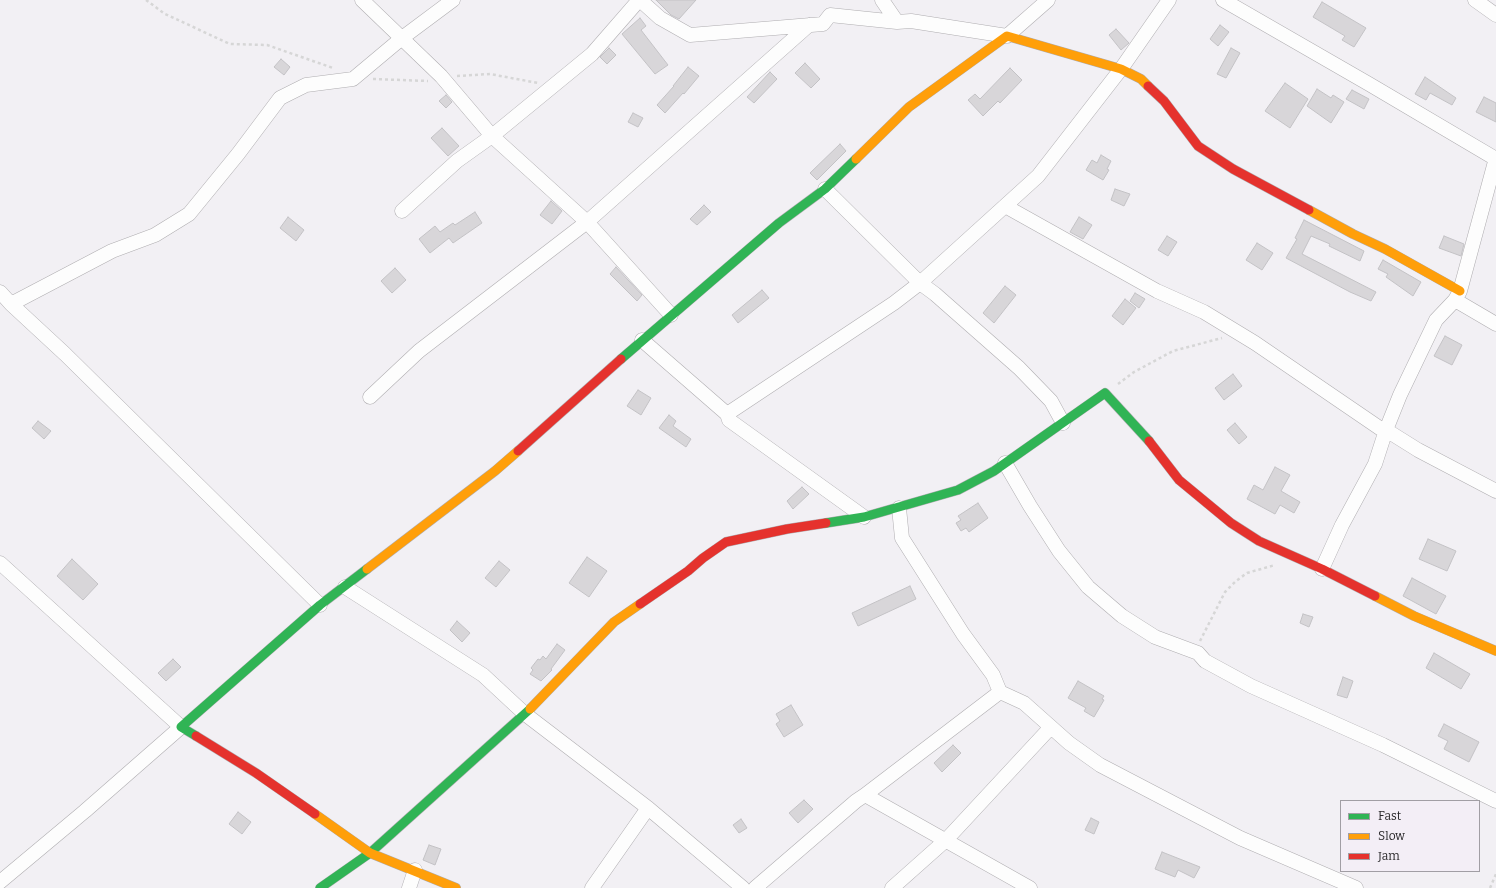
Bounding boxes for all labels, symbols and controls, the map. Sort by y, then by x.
legend [1340,800,1480,872]
text: Fast [1378,809,1401,823]
text: Slow [1378,829,1405,843]
text: Jam [1378,849,1400,863]

